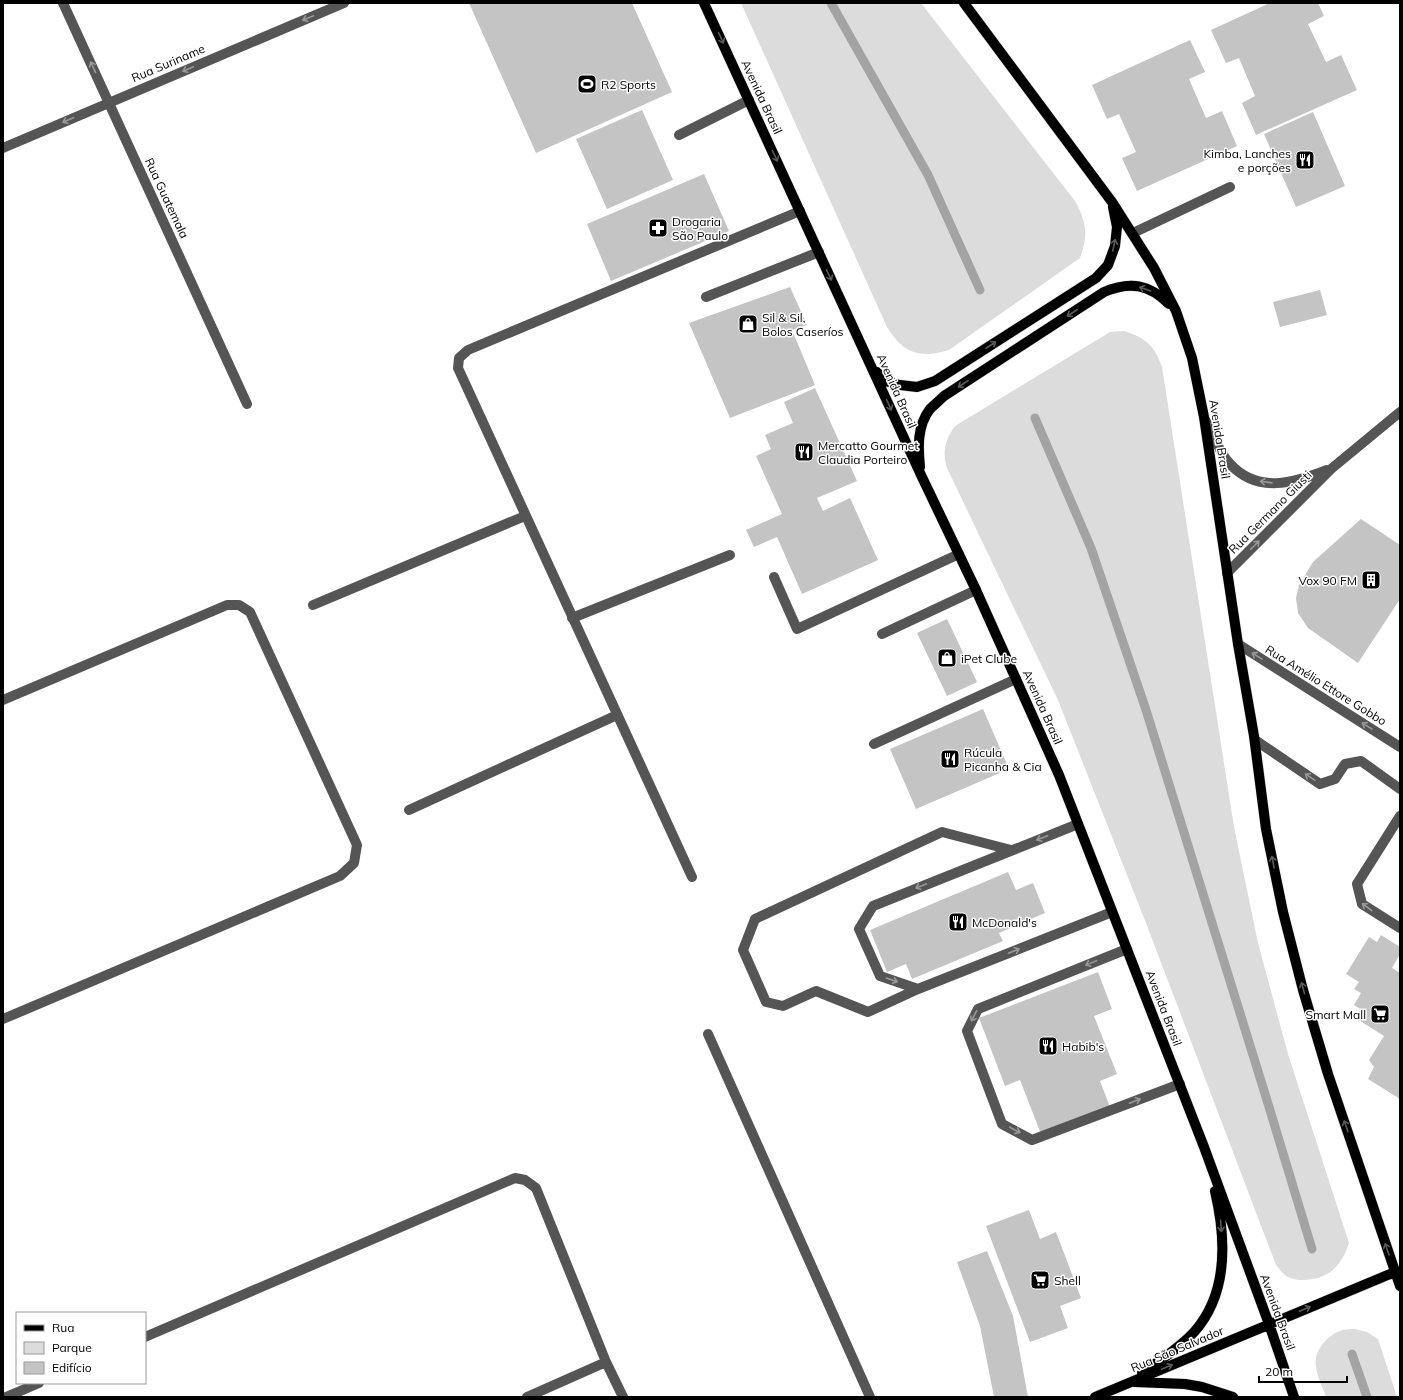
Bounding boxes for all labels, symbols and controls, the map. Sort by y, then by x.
one-way arrow [302,15,314,22]
one-way arrow [718,32,725,44]
street label: Rua Suriname [129,41,207,85]
street label: Avenida Brasil [738,58,786,136]
one-way arrow [89,61,96,73]
one-way arrow [182,66,194,73]
sports icon: R2 Sports [576,73,598,95]
place label: R2 Sports [601,77,656,92]
one-way arrow [63,117,75,124]
place label: Kimba, Lanches e porções [1204,146,1291,175]
restaurant icon: Kimba, Lanches e porções [1294,149,1316,171]
one-way arrow [772,150,779,162]
street label: Rua Guatemala [142,155,192,241]
place label: Drogaria São Paulo [672,214,728,243]
pharmacy icon: Drogaria São Paulo [647,217,669,239]
one-way arrow [1111,239,1119,252]
one-way arrow [826,268,834,280]
one-way arrow [1138,285,1151,292]
one-way arrow [1067,309,1078,317]
place label: Sil & Sil, Bolos Caseríos [762,310,844,339]
shop icon: Sil & Sil, Bolos Caseríos [737,313,759,335]
one-way arrow [985,340,997,348]
street label: Avenida Brasil [874,351,920,431]
one-way arrow [957,380,968,388]
street label: Avenida Brasil [1206,398,1234,480]
one-way arrow [886,399,894,411]
place label: Mercatto Gourmet Claudia Porteiro [818,438,919,467]
restaurant icon: Mercatto Gourmet Claudia Porteiro [793,441,815,463]
street label: Rua Germano Giusti [1225,467,1315,557]
one-way arrow [1260,478,1273,486]
one-way arrow [1250,540,1260,550]
building icon: Vox 90 FM [1360,569,1382,591]
place label: Vox 90 FM [1298,573,1357,588]
street label: Rua Amélio Ettore Gobbo [1263,642,1389,729]
shop icon: iPet Clube [936,647,958,669]
place label: iPet Clube [961,651,1017,666]
one-way arrow [1252,652,1263,660]
street label: Avenida Brasil [1020,667,1066,747]
one-way arrow [1362,722,1373,730]
place label: Rúcula Picanha & Cia [964,745,1042,774]
restaurant icon: Rúcula Picanha & Cia [939,748,961,770]
one-way arrow [1305,773,1316,781]
one-way arrow [1036,835,1048,842]
one-way arrow [1269,856,1277,869]
one-way arrow [916,883,928,891]
one-way arrow [1362,903,1373,911]
restaurant icon: McDonald's [947,911,969,933]
place label: McDonald's [972,915,1037,930]
one-way arrow [1007,947,1019,955]
one-way arrow [1085,960,1097,968]
street label: Avenida Brasil [1143,968,1185,1048]
one-way arrow [886,977,898,985]
one-way arrow [1299,982,1306,995]
supermarket icon: Smart Mall [1369,1003,1391,1025]
place label: Smart Mall [1306,1007,1366,1022]
one-way arrow [970,1010,977,1022]
restaurant icon: Habib's [1037,1035,1059,1057]
place label: Habib's [1062,1039,1104,1054]
one-way arrow [1129,1096,1141,1104]
one-way arrow [1341,1120,1349,1132]
one-way arrow [1009,1127,1021,1135]
one-way arrow [1217,1219,1224,1232]
one-way arrow [1383,1243,1391,1255]
supermarket icon: Shell [1029,1269,1051,1291]
street label: Avenida Brasil [1257,1272,1299,1352]
place label: Shell [1054,1273,1081,1288]
one-way arrow [1299,1305,1311,1313]
legend [16,1312,146,1384]
text: Rua [52,1320,74,1335]
street label: Rua São Salvador [1128,1322,1226,1375]
text: Parque [52,1340,92,1355]
scale bar [1259,1358,1347,1384]
text: Edifício [52,1360,92,1375]
one-way arrow [1161,1362,1173,1370]
text: 20 m [1265,1364,1293,1379]

